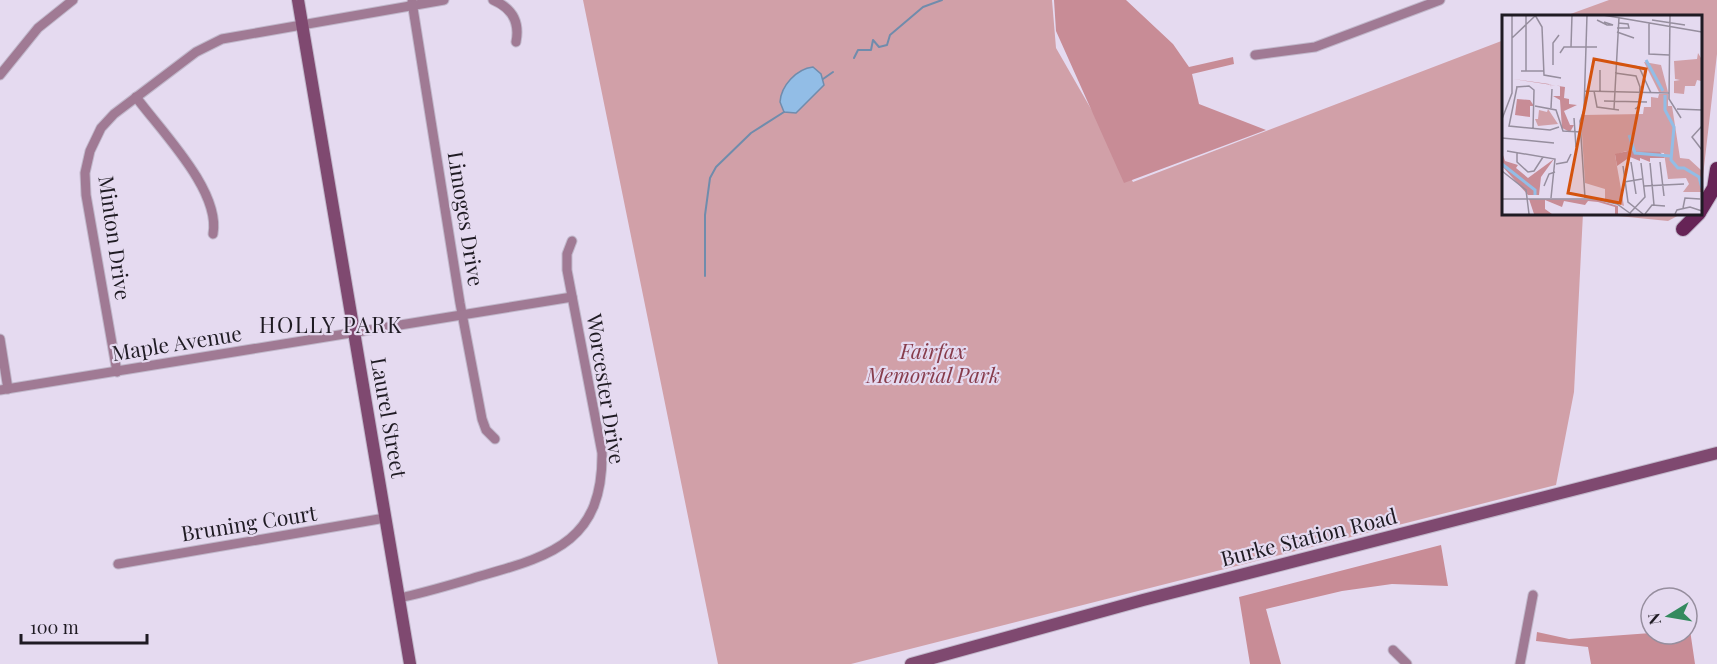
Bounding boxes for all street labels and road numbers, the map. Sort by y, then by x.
street label: Limoges Drive [442,149,491,288]
street label: Minton Drive [93,174,139,302]
street label: Worcester Drive [581,311,633,466]
street label: Maple Avenue [110,318,244,366]
street label: Laurel Street [366,355,414,481]
street label: Bruning Court [179,497,319,547]
street label: Burke Station Road [1217,501,1400,572]

